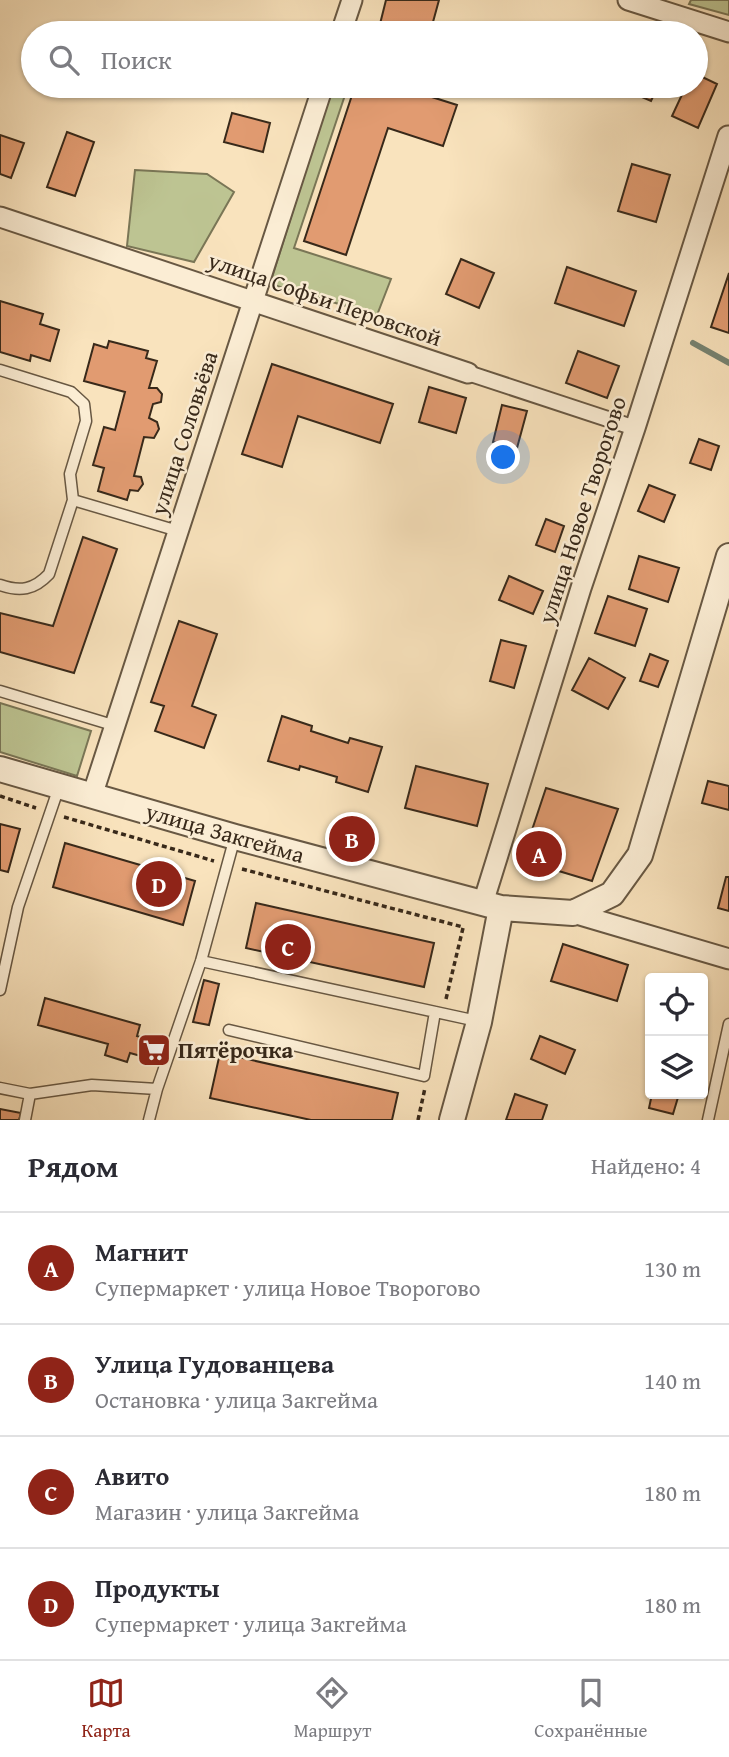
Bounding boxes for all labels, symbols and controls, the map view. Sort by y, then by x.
search box [21,21,708,98]
text: Поиск [101,40,172,79]
icon: search [45,41,83,79]
street label: улица Софьи Перовской [203,243,447,354]
street label: улица Соловьёва [141,346,226,520]
street label: улица Новое Творогово [529,392,634,629]
your location [486,440,520,474]
street label: улица Закгейма [141,794,308,871]
pin: B [329,813,375,865]
pin: A [516,828,562,880]
pin: D [136,858,182,910]
pin: C [265,921,311,973]
map controls [645,973,708,1099]
button: locate [645,973,708,1036]
supermarket icon: Пятёрочка [135,1031,173,1069]
place label: Пятёрочка [178,1033,294,1066]
button: layers [645,1036,708,1099]
text: Рядом [28,1144,119,1188]
text: Найдено: 4 [591,1149,701,1182]
text: Магнит [95,1232,188,1271]
text: A [44,1252,58,1285]
text: 130 m [644,1252,701,1285]
text: Супермаркет · улица Новое Творогово [95,1271,480,1304]
text: Улица Гудованцева [95,1344,334,1383]
text: B [44,1364,58,1397]
text: 140 m [644,1364,701,1397]
text: Остановка · улица Закгейма [95,1383,378,1416]
text: Авито [95,1456,169,1495]
text: C [44,1476,58,1509]
text: 180 m [644,1476,701,1509]
text: Магазин · улица Закгейма [95,1495,359,1528]
text: Продукты [95,1568,220,1607]
text: D [44,1588,58,1621]
text: 180 m [644,1588,701,1621]
text: Супермаркет · улица Закгейма [95,1607,407,1640]
tab: Карта [81,1674,131,1744]
tab: Маршрут [294,1674,371,1744]
tab: Сохранённые [534,1674,647,1744]

